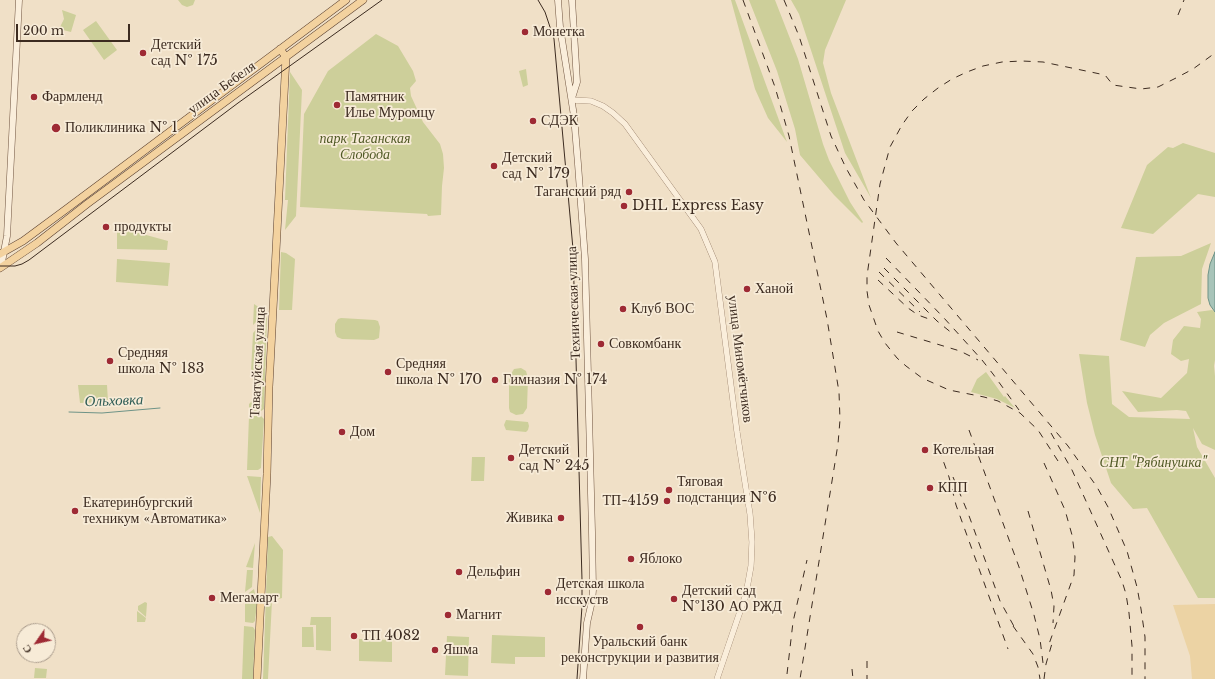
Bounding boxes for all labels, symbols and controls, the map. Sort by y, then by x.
scale bar [18,16,132,42]
text: 200 m [23,23,64,38]
place label: Монетка [533,24,585,40]
marker: Монетка [520,27,530,37]
place label: Детский сад № 175 [151,37,218,70]
marker: Детский сад № 175 [138,48,148,58]
street label: улица Бебеля [185,58,259,118]
place label: Фармленд [42,89,103,105]
place label: Памятник Илье Муромцу [345,89,435,122]
marker: Фармленд [29,92,39,102]
marker: Памятник Илье Муромцу [332,100,342,110]
place label: СДЭК [541,113,578,129]
marker: СДЭК [528,116,538,126]
place label: Поликлиника № 1 [65,120,178,136]
marker: Поликлиника № 1 [50,122,62,134]
park label: парк Таганская Слобода [319,131,411,164]
place label: Детский сад № 179 [502,150,570,182]
marker: Детский сад № 179 [489,161,499,171]
place label: Таганский ряд [535,184,621,200]
marker: Таганский ряд [624,187,634,197]
place label: DHL Express Easy [632,198,764,214]
marker: DHL Express Easy [619,201,629,211]
place label: продукты [114,219,171,235]
marker: продукты [101,222,111,232]
street label: Техническая улица [564,246,584,360]
place label: Ханой [755,281,793,297]
marker: Ханой [742,284,752,294]
street label: улица Миномётчиков [724,294,756,424]
place label: Клуб ВОС [631,301,694,317]
marker: Клуб ВОС [618,304,628,314]
street label: Таватуйская улица [247,306,269,418]
place label: Совкомбанк [609,336,681,352]
marker: Совкомбанк [596,339,606,349]
place label: Средняя школа № 183 [118,345,204,378]
marker: Средняя школа № 183 [105,356,115,366]
place label: Средняя школа № 170 [396,356,482,388]
marker: Средняя школа № 170 [383,367,393,377]
place label: Гимназия № 174 [503,372,607,388]
marker: Гимназия № 174 [490,375,500,385]
water label: Ольховка [84,391,144,411]
place label: Дом [350,424,375,440]
marker: Дом [337,427,347,437]
place label: Детский сад № 245 [519,442,590,474]
place label: Котельная [933,442,994,458]
marker: Котельная [920,445,930,455]
marker: Детский сад № 245 [506,453,516,463]
park label: СНТ "Рябинушка" [1100,455,1206,471]
place label: Тяговая подстанция №6 [677,474,777,506]
place label: КПП [938,480,968,496]
marker: КПП [925,483,935,493]
marker: Тяговая подстанция №6 [664,485,674,495]
place label: ТП-4159 [602,493,659,509]
place label: Екатеринбургский техникум «Автоматика» [83,495,227,528]
marker: ТП-4159 [662,496,672,506]
marker: Екатеринбургский техникум «Автоматика» [70,506,80,516]
place label: Живика [506,510,553,526]
marker: Живика [556,513,566,523]
place label: Яблоко [639,551,682,567]
marker: Яблоко [626,554,636,564]
place label: Дельфин [467,564,520,580]
marker: Дельфин [454,567,464,577]
place label: Детская школа исскуств [556,576,645,608]
place label: Детский сад №130 АО РЖД [682,583,782,616]
marker: Детская школа исскуств [543,587,553,597]
place label: Мегамарт [220,590,278,606]
marker: Мегамарт [207,593,217,603]
marker: Детский сад №130 АО РЖД [669,594,679,604]
place label: Магнит [456,607,502,623]
marker: Магнит [443,610,453,620]
marker: Уральский банк реконструкции и развития [635,622,645,632]
north arrow [16,623,56,663]
place label: ТП 4082 [362,628,420,644]
marker: ТП 4082 [349,631,359,641]
place label: Уральский банк реконструкции и развития [561,634,719,666]
text: С [19,642,35,656]
place label: Яшма [443,642,478,658]
marker: Яшма [430,645,440,655]

